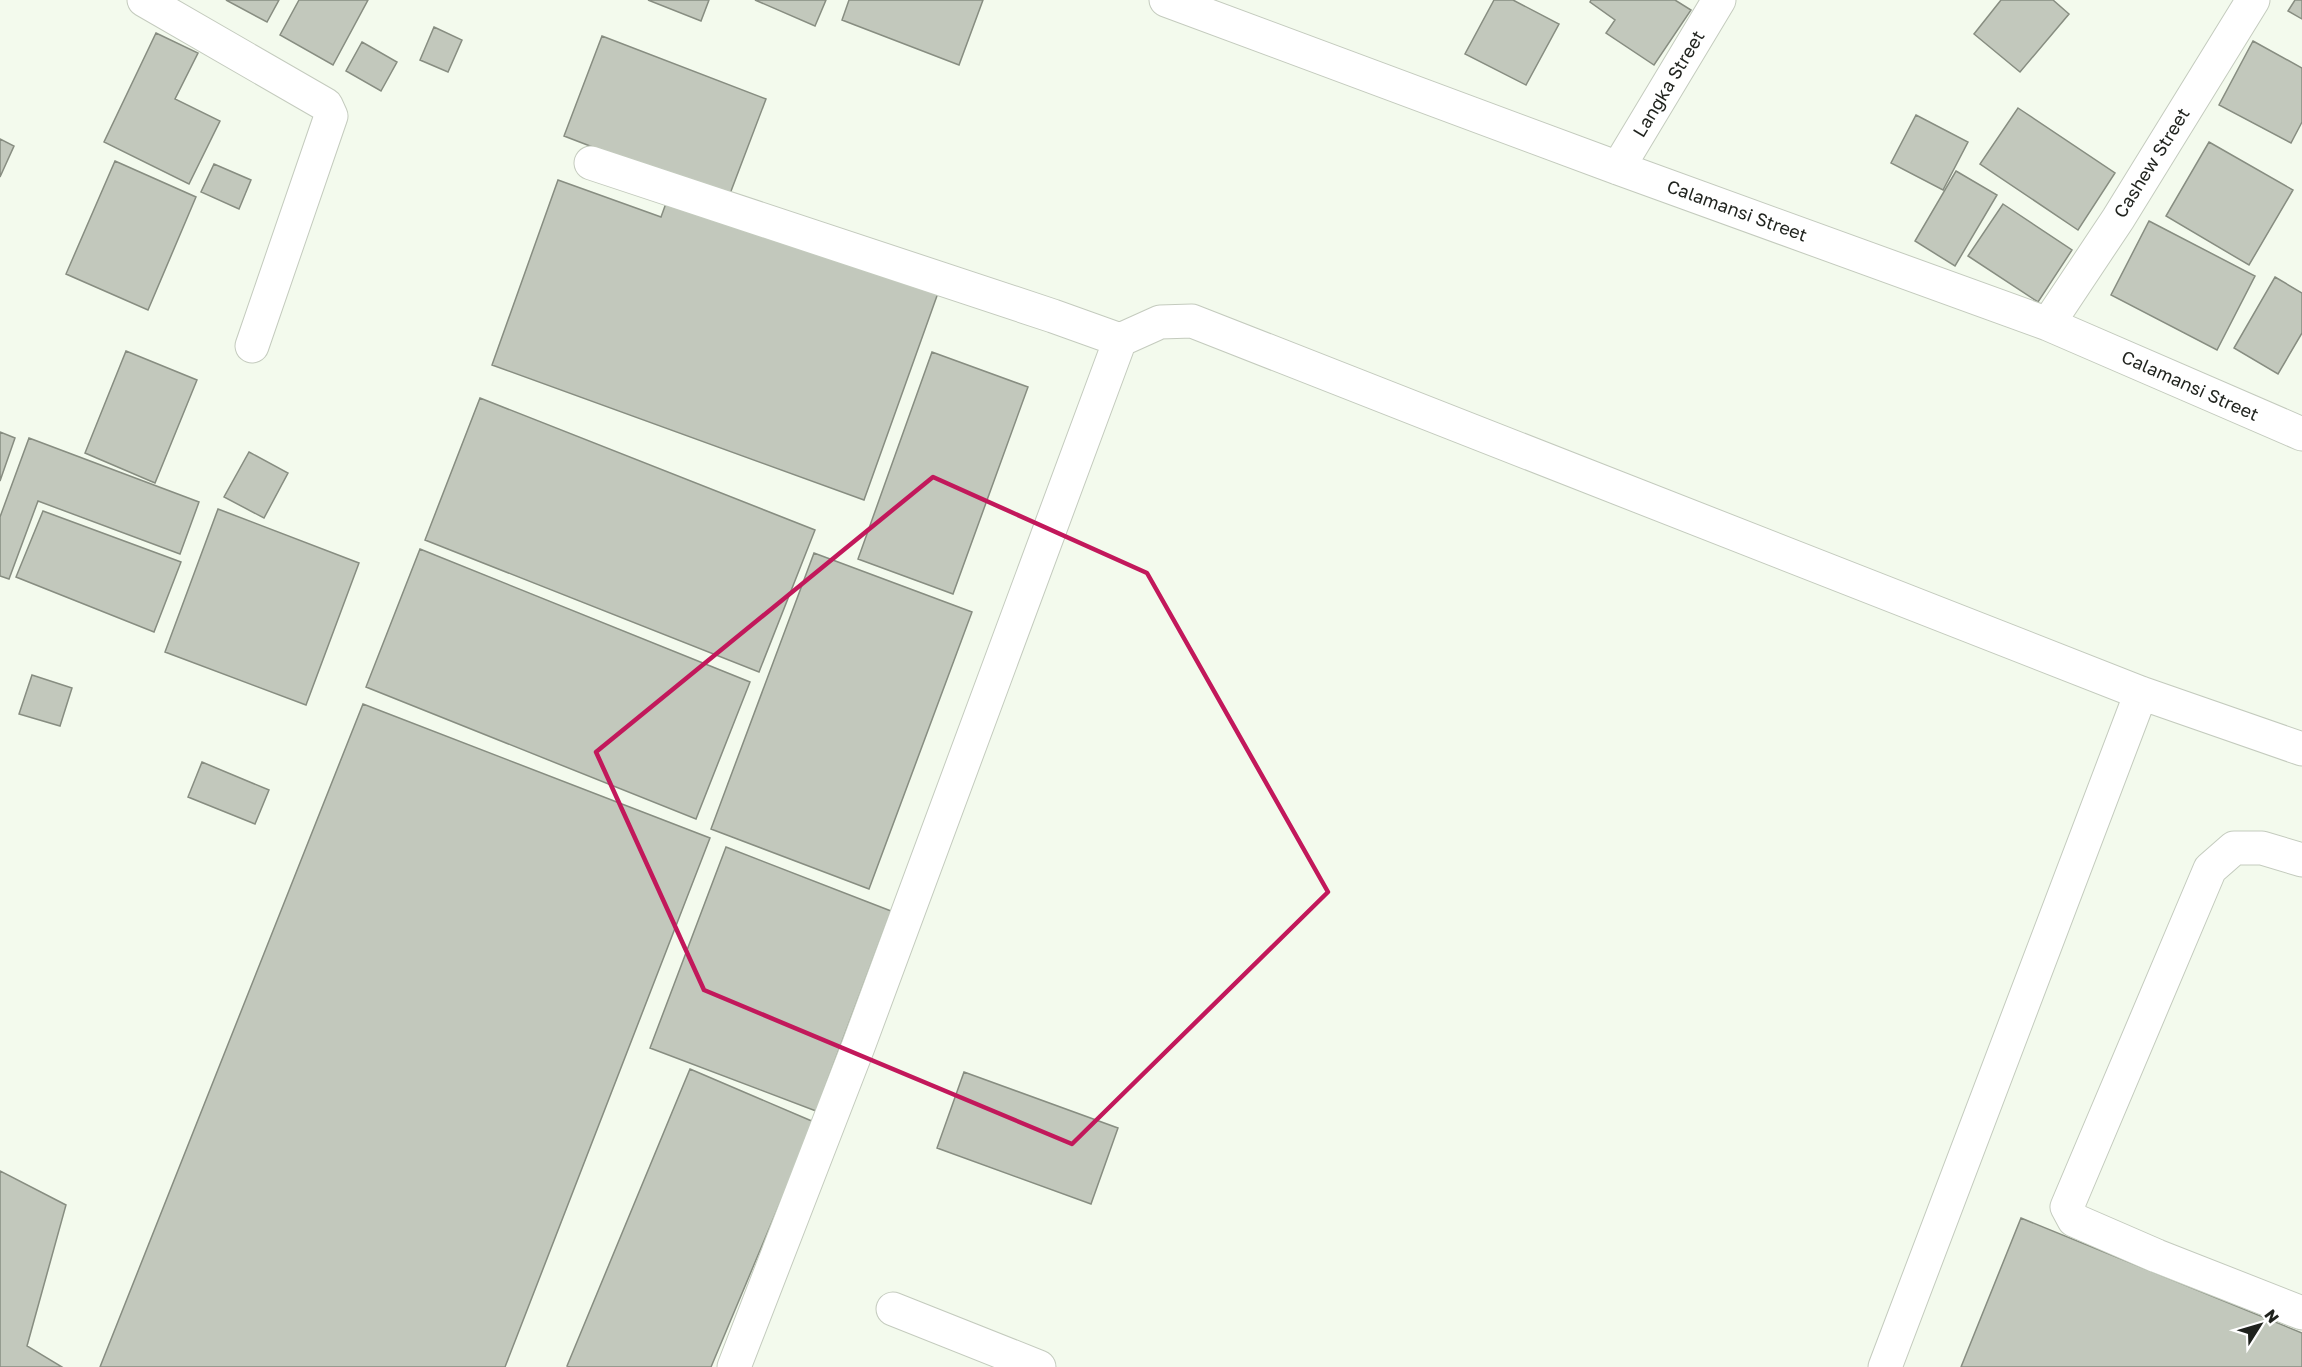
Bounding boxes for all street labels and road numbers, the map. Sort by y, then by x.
street label: Langka Street [1628,26,1709,141]
street label: Cashew Street [2109,103,2194,222]
street label: Calamansi Street [1664,174,1810,246]
street label: Calamansi Street [2118,345,2262,425]

